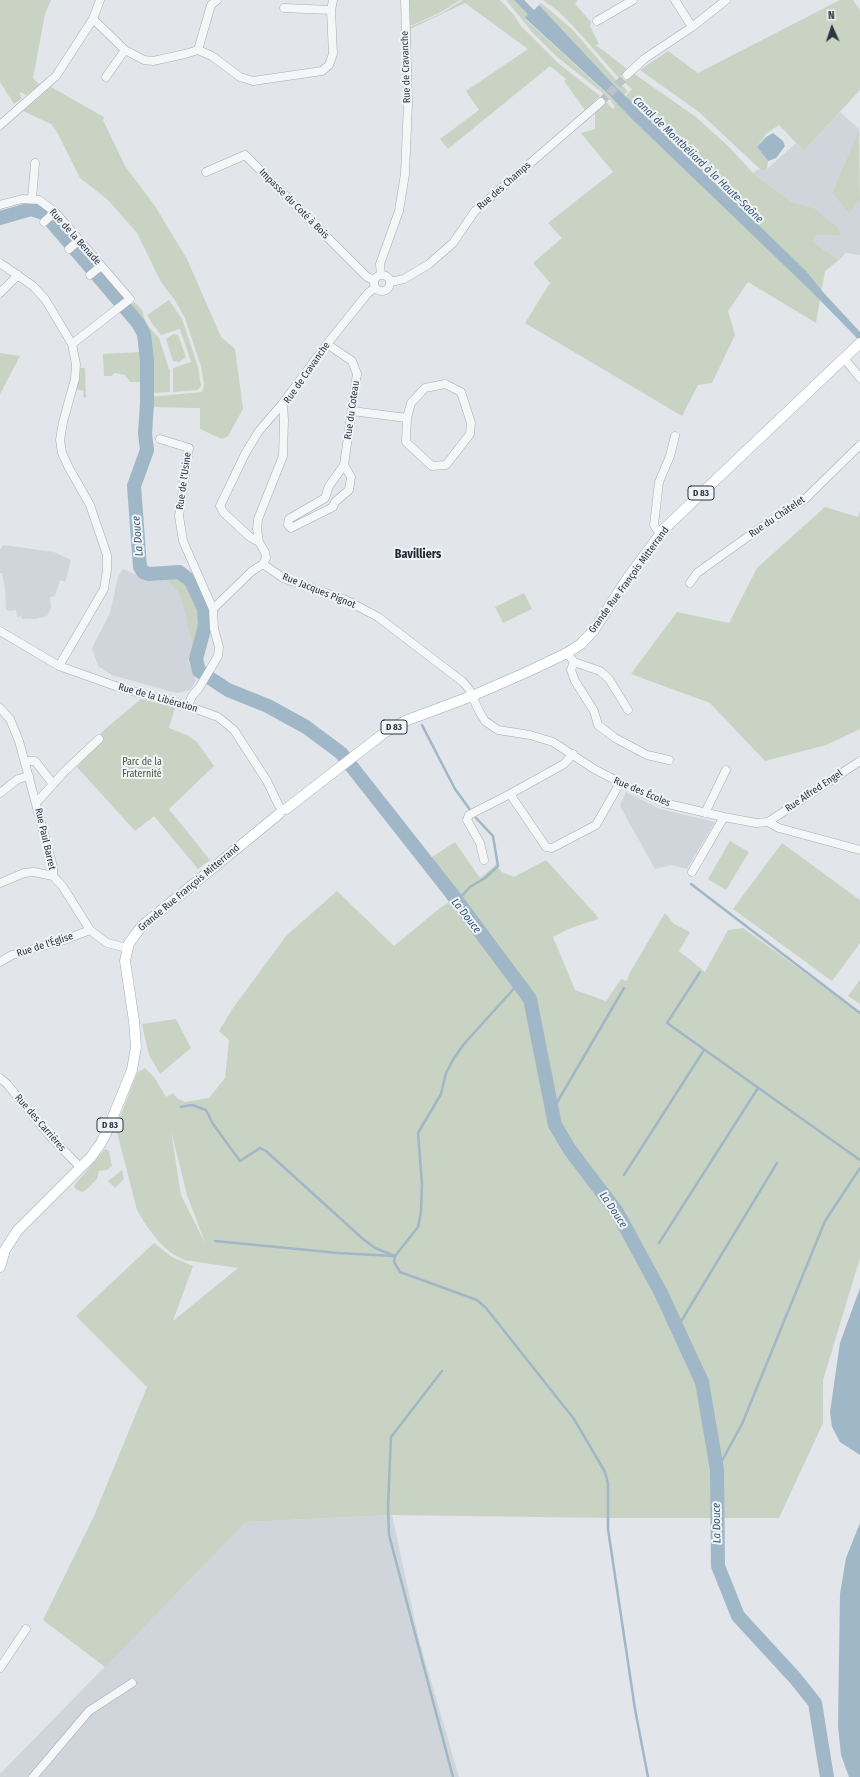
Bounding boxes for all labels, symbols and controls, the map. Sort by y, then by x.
north arrow [812,8,852,48]
text: N [828,9,835,22]
street label: Rue de Cravanche [399,31,413,103]
water label: Canal de Montbéliard à la Haute-Saône [630,94,766,226]
street label: Rue des Champs [475,159,533,213]
street label: Impasse du Coté à Bois [256,166,332,242]
street label: Rue de la Benade [47,206,103,268]
street label: Rue de Cravanche [281,340,333,406]
street label: Rue du Coteau [342,380,362,440]
street label: Rue de l'Usine [174,451,194,511]
road number: D 83 [688,486,714,500]
street label: Rue du Châtelet [747,494,807,540]
water label: La Douce [130,515,146,557]
street label: Grande Rue François Mitterrand [586,524,672,636]
district label: Bavilliers [395,548,441,562]
street label: Rue Jacques Pignot [281,571,357,611]
street label: Rue de la Libération [117,681,199,715]
road number: D 83 [381,720,407,734]
park label: Parc de la Fraternité [122,756,162,780]
street label: Rue Alfred Engel [783,767,845,815]
street label: Rue des Écoles [612,775,672,809]
street label: Rue Paul Barret [32,807,58,871]
street label: Grande Rue François Mitterrand [136,842,242,934]
water label: La Douce [448,896,484,936]
street label: Rue de l'Église [15,930,75,960]
street label: Rue des Carrières [12,1092,68,1154]
road number: D 83 [97,1118,123,1132]
water label: La Douce [596,1190,630,1230]
water label: La Douce [710,1503,724,1543]

